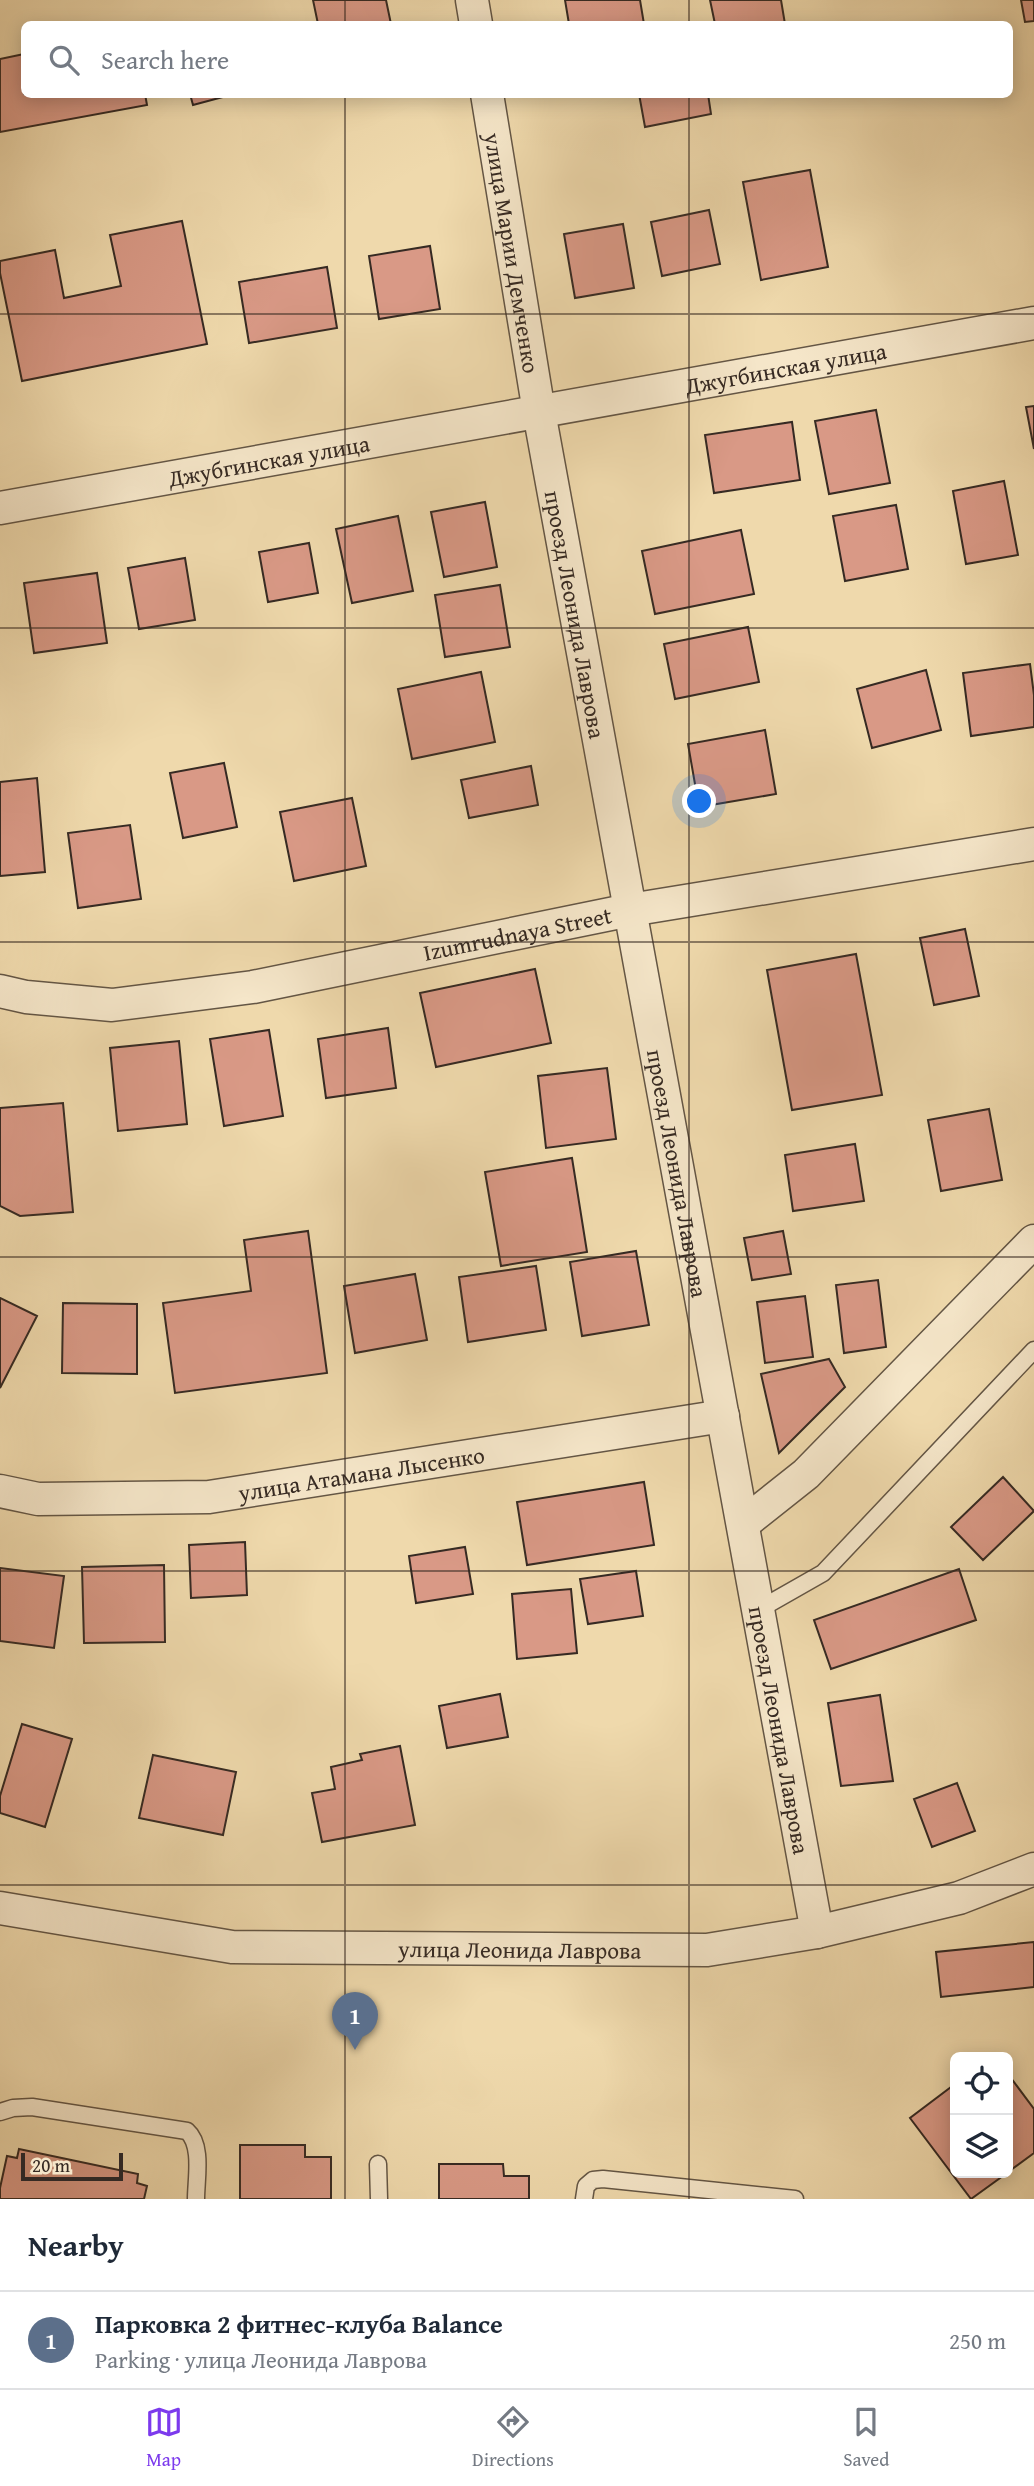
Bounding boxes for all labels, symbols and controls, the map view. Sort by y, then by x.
search box [21,21,1013,98]
text: Search here [101,40,229,79]
icon: search [45,41,83,79]
street label: улица Марии Демченко [477,129,549,376]
street label: Джугбинская улица [681,333,889,402]
street label: Джубгинская улица [164,426,372,494]
street label: проезд Леонида Лаврова [537,488,615,741]
your location [682,784,716,818]
street label: Izumrudnaya Street [420,898,615,968]
street label: проезд Леонида Лаврова [639,1047,717,1300]
street label: улица Атамана Лысенко [235,1437,487,1509]
street label: проезд Леонида Лаврова [741,1603,819,1857]
street label: улица Леонида Лаврова [397,1932,641,1966]
pin: 1 [332,1992,378,2050]
map controls [950,2052,1013,2178]
button: locate [950,2052,1013,2115]
button: layers [950,2115,1013,2178]
scale bar [21,2150,122,2182]
text: 20 m [32,2151,70,2179]
text: Nearby [28,2223,124,2267]
text: Парковка 2 фитнес-клуба Balance [95,2304,503,2343]
text: 1 [45,2324,57,2357]
text: 250 m [949,2324,1006,2357]
text: Parking · улица Леонида Лаврова [95,2343,427,2376]
tab: Map [145,2403,183,2473]
tab: Directions [472,2403,554,2473]
tab: Saved [843,2403,889,2473]

